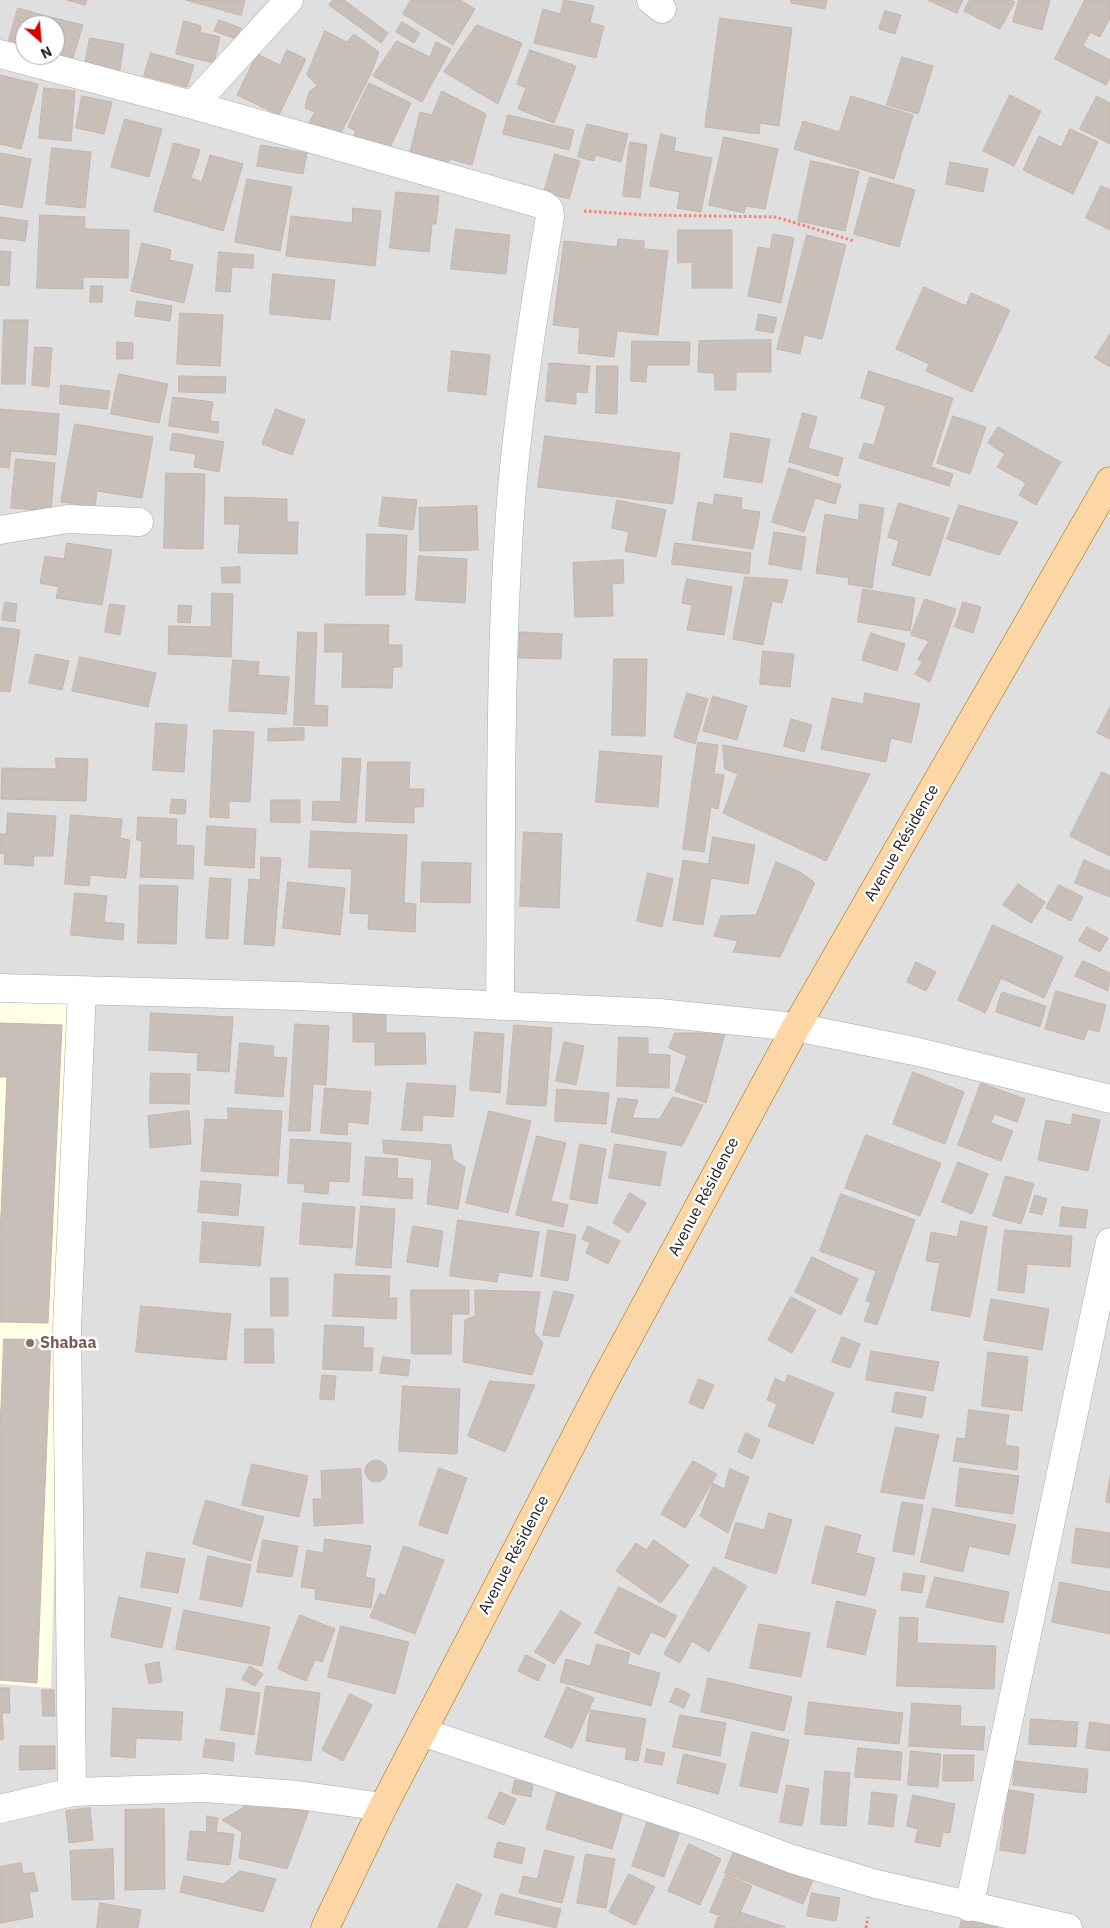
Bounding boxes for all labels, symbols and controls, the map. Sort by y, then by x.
north arrow [15,15,65,65]
text: N [38,42,55,63]
street label: Avenue Résidence [861,781,943,905]
street label: Avenue Résidence [665,1134,743,1260]
place label: Shabaa [40,1333,97,1353]
marker: Shabaa [24,1337,36,1349]
street label: Avenue Résidence [475,1492,553,1618]

